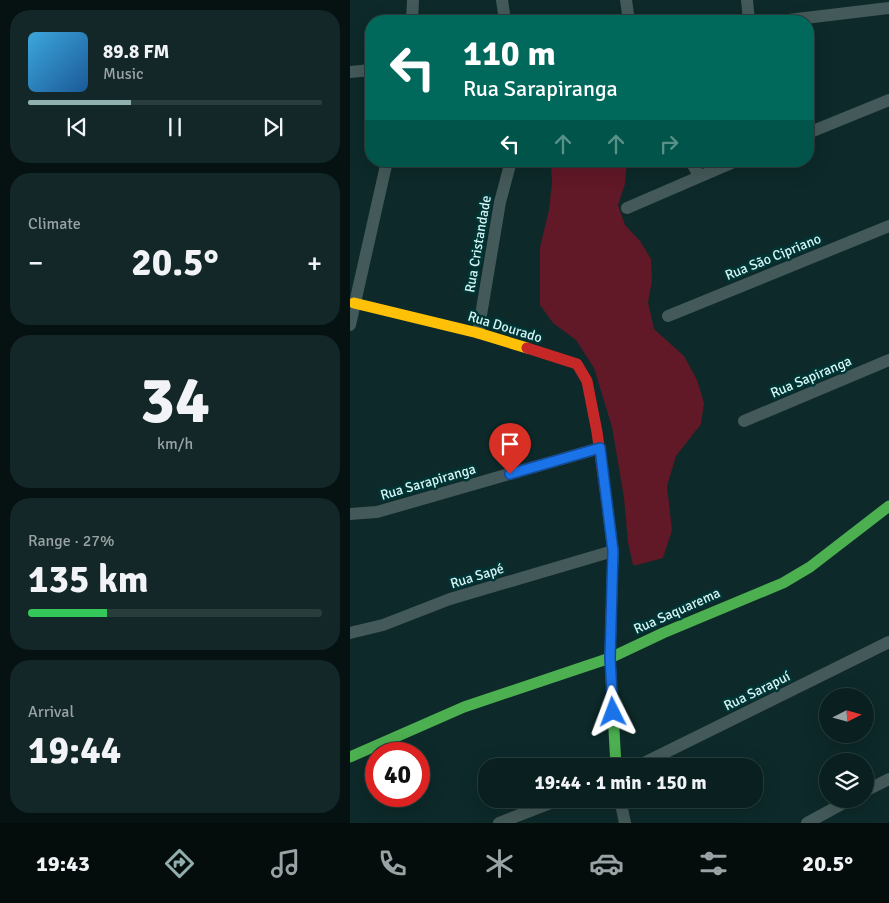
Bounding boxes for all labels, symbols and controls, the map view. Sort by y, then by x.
text: 110 m [463,32,556,75]
icon: left [380,35,445,100]
text: 89.8 FM [103,40,169,64]
text: Music [103,64,144,84]
text: Rua Sarapiranga [463,75,618,102]
icon: previous [63,113,91,141]
icon: pause [161,113,189,141]
icon: next [259,113,287,141]
icon: left [496,130,524,158]
icon: ahead [549,130,577,158]
icon: ahead [602,130,630,158]
icon: right [655,130,683,158]
street label: Rua Cristandade [461,194,495,294]
text: Climate [28,214,81,234]
street label: Rua São Cipriano [723,230,823,284]
text: 20.5° [131,239,219,286]
text: − [28,246,43,280]
text: + [307,246,322,280]
street label: Rua Dourado [466,308,544,346]
street label: Rua Sapiranga [768,352,854,402]
text: 34 [140,361,210,441]
pin [489,423,531,474]
icon: arrive [496,430,524,458]
text: km/h [157,434,193,454]
street label: Rua Sarapiranga [378,460,478,504]
text: Range · 27% [28,531,114,551]
text: 135 km [28,556,149,603]
street label: Rua Sapé [448,560,506,592]
street label: Rua Saquarema [631,584,723,638]
street label: Rua Sarapuí [721,668,793,714]
position arrow [586,685,638,737]
north arrow [819,688,874,742]
map controls [819,688,874,808]
text: Arrival [28,702,74,722]
text: 19:44 [28,727,121,774]
speed limit sign: 40 [365,742,430,807]
button: layers [819,753,874,808]
text: 19:44 · 1 min · 150 m [534,771,707,795]
icon: directions [162,846,197,881]
icon: music [268,846,303,881]
icon: phone [375,846,410,881]
icon: climate [482,846,517,881]
icon: car [589,846,624,881]
icon: filters [696,846,731,881]
text: 19:43 [36,850,90,877]
text: 20.5° [802,850,853,877]

